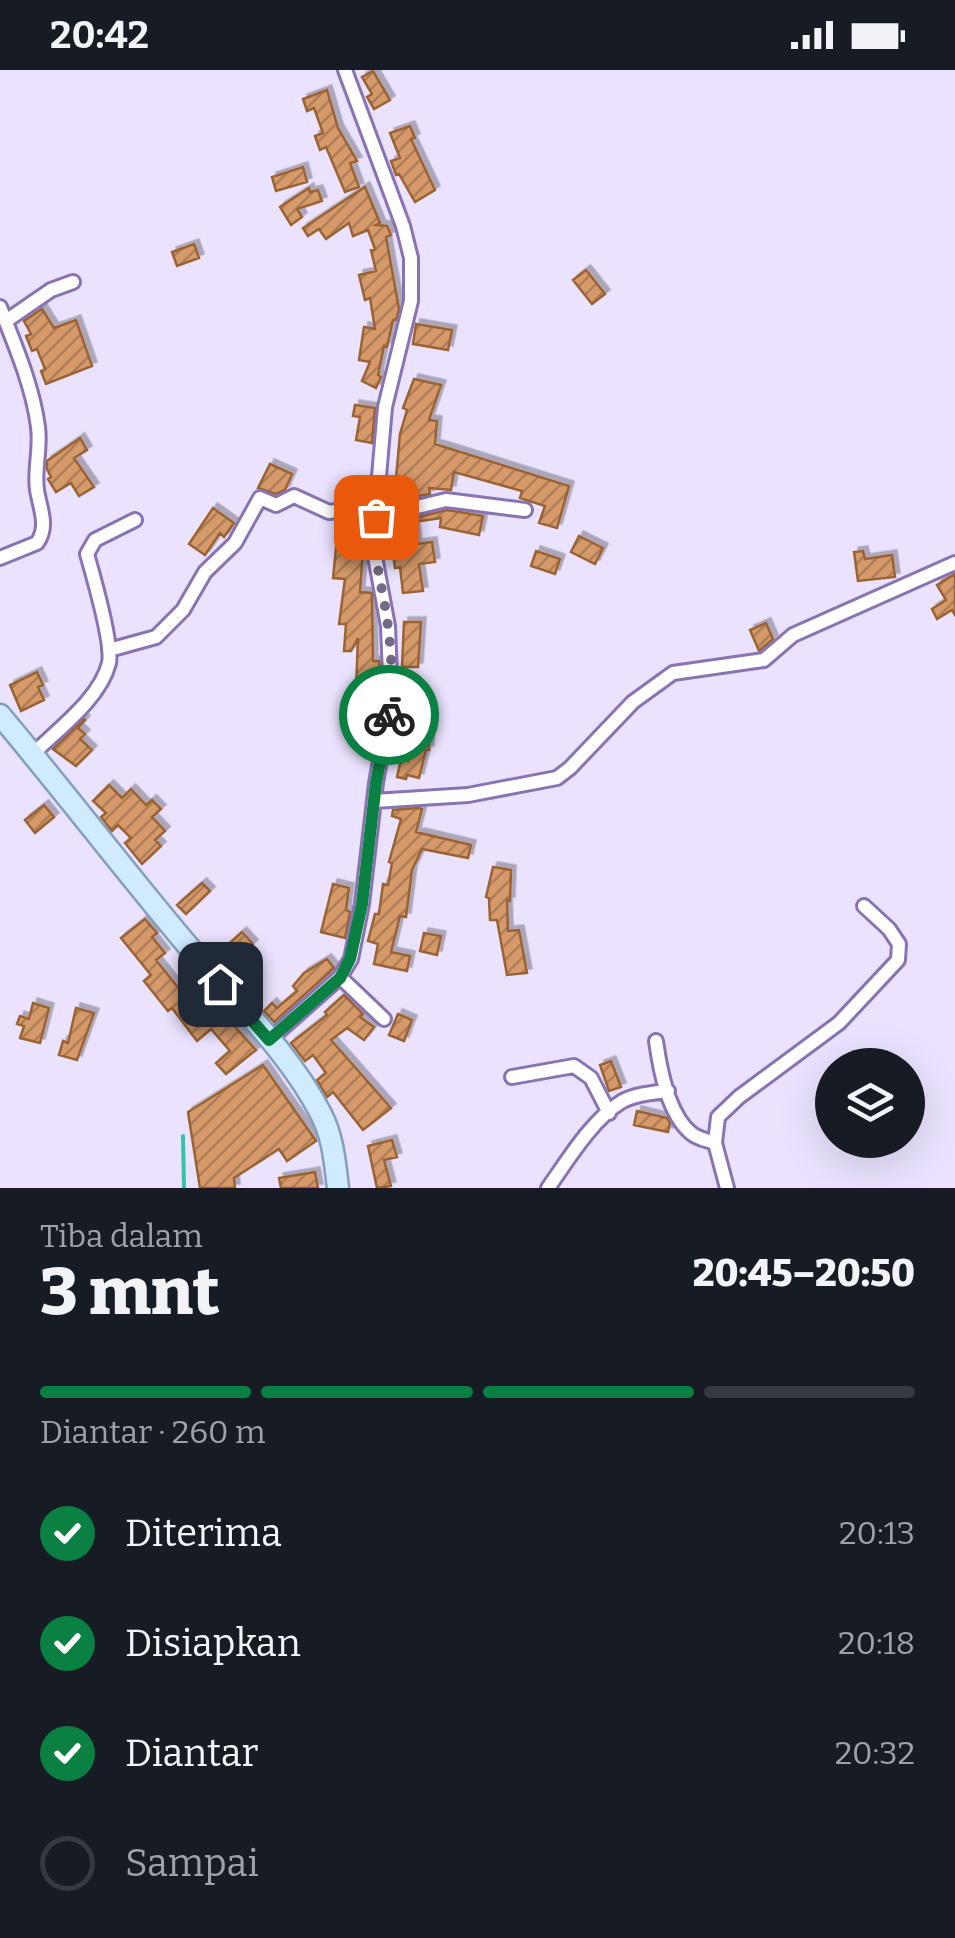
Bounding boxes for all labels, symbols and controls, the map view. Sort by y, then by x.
text: 20:42 [50,12,149,58]
pin [334,475,419,560]
icon: bag [349,490,404,545]
courier [339,665,439,765]
icon: bike [362,688,417,743]
pin [178,942,263,1027]
icon: home [193,957,248,1012]
map controls [815,1048,925,1158]
button: layers [815,1048,925,1158]
text: Tiba dalam [40,1217,203,1255]
text: 20:45–20:50 [693,1250,915,1296]
text: 3 mnt [40,1253,220,1331]
text: Diantar · 260 m [40,1413,265,1451]
icon: check [40,1506,95,1561]
text: Diterima [125,1510,282,1556]
text: 20:13 [839,1514,915,1552]
icon: check [40,1616,95,1671]
text: Disiapkan [125,1620,301,1666]
text: 20:18 [838,1624,915,1662]
icon: check [40,1726,95,1781]
text: Diantar [125,1730,258,1776]
text: 20:32 [835,1734,915,1772]
text: Sampai [125,1840,259,1886]

